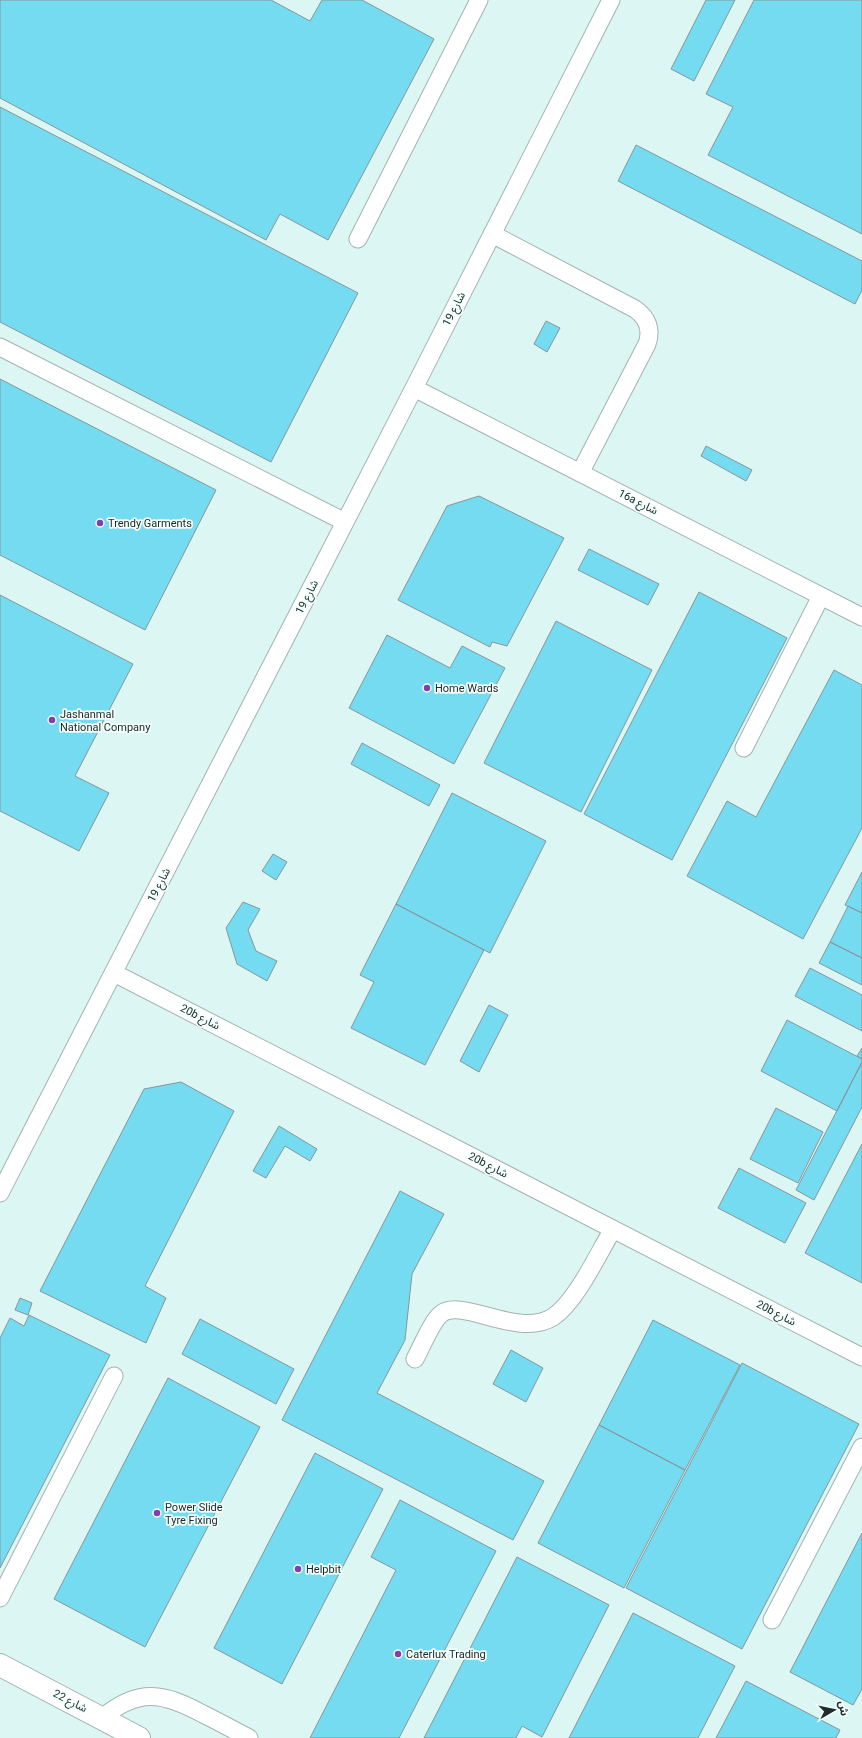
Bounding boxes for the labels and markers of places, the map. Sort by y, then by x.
place label: Trendy Garments [108,517,192,530]
marker: Trendy Garments [95,518,105,528]
place label: Home Wards [435,682,499,695]
marker: Home Wards [422,683,432,693]
place label: Jashanmal National Company [60,708,151,734]
marker: Jashanmal National Company [47,715,57,725]
place label: Power Slide Tyre Fixing [165,1501,223,1527]
marker: Power Slide Tyre Fixing [152,1508,162,1518]
place label: Helpbit [306,1563,341,1576]
marker: Helpbit [293,1564,303,1574]
place label: Caterlux Trading [406,1648,486,1661]
marker: Caterlux Trading [393,1649,403,1659]

